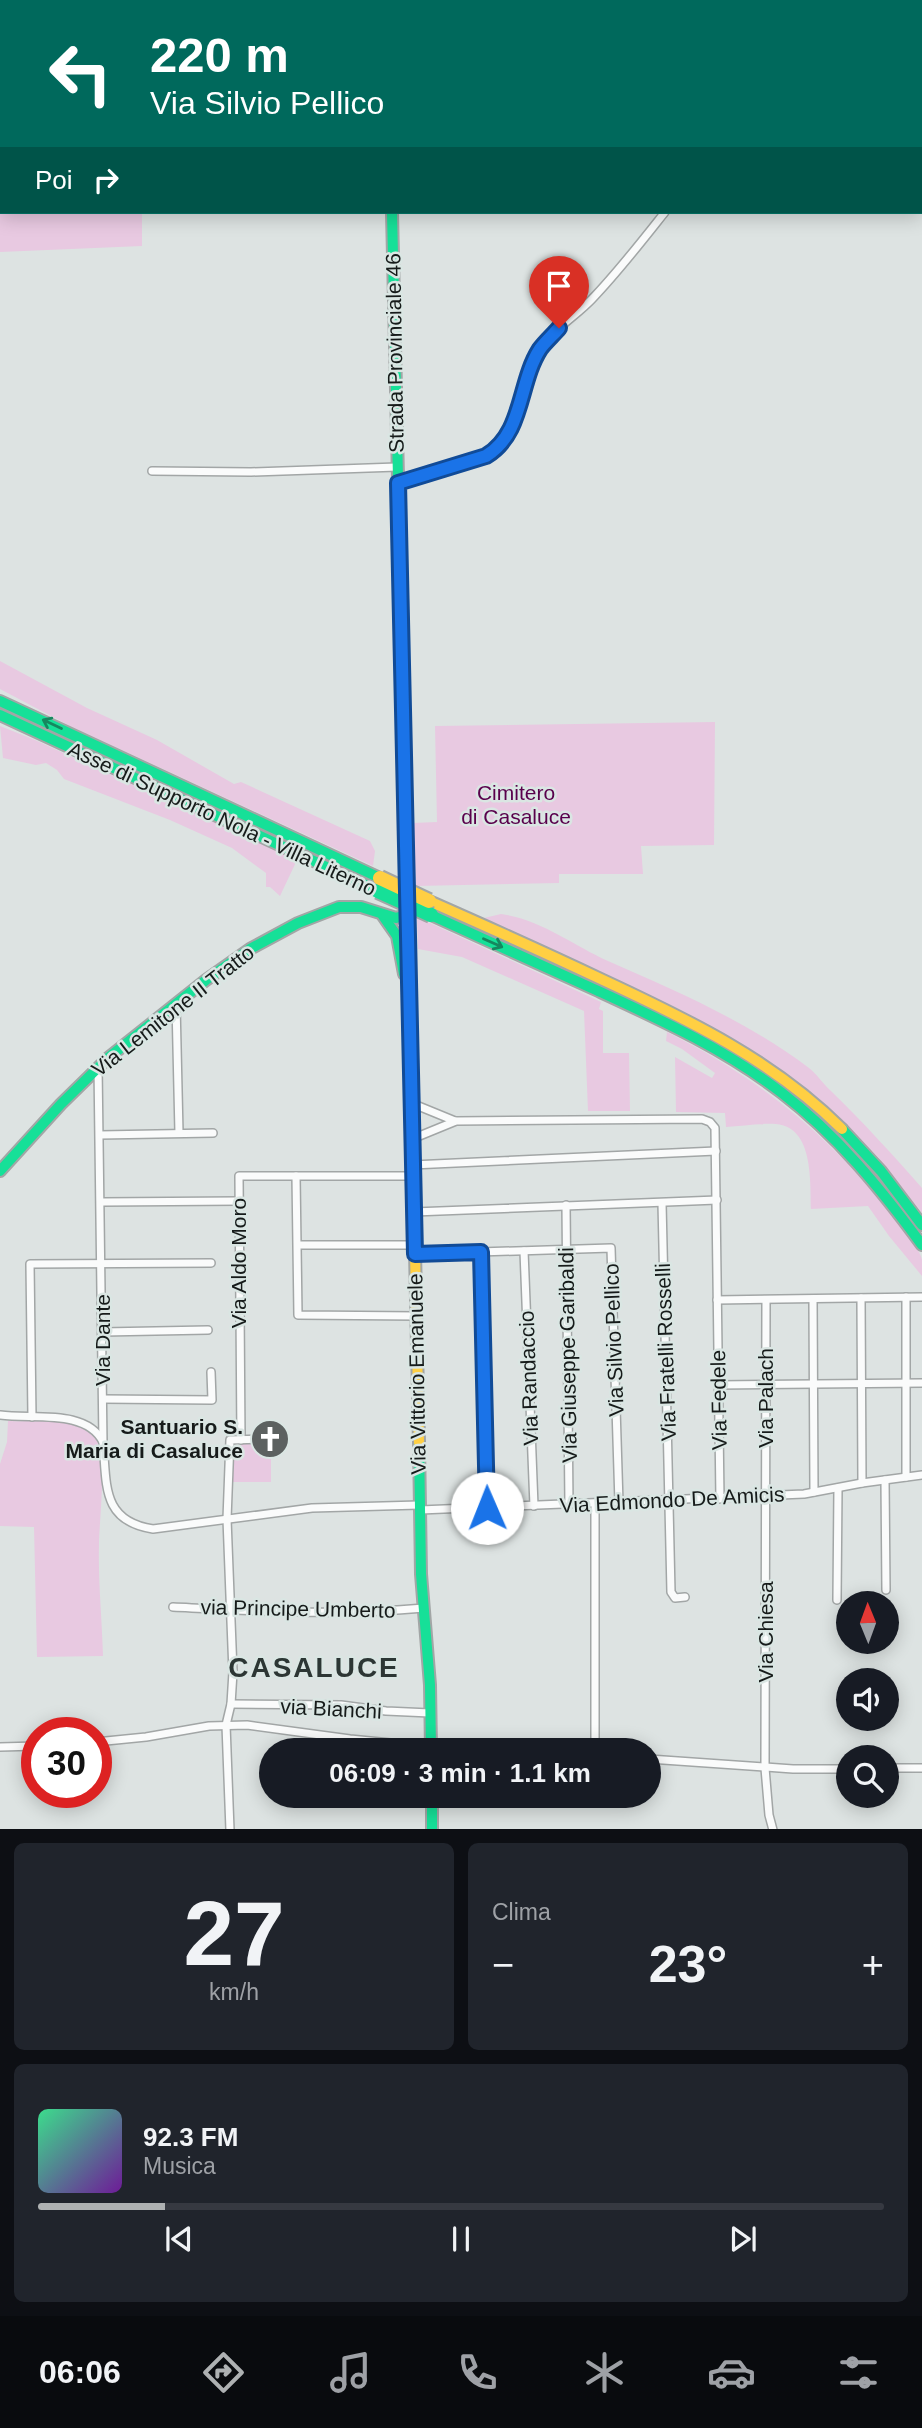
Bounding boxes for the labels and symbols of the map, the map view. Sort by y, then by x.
street label: Strada Provinciale 46 [381,253,408,453]
pin [529,256,589,328]
one-way arrow [42,717,63,730]
street label: Asse di Supporto Nola - Villa Literno [65,737,380,900]
park label: Cimitero di Casaluce [461,781,571,828]
one-way arrow [482,937,503,950]
street label: Via Lemitone II Tratto [87,940,258,1081]
street label: Via Aldo Moro [227,1198,250,1328]
street label: Via Giuseppe Garibaldi [554,1247,581,1463]
street label: Via Silvio Pellico [599,1263,628,1417]
street label: Via Fratelli Rosselli [651,1263,680,1441]
street label: Via Vittorio Emanuele [403,1273,430,1475]
street label: Via Dante [91,1294,114,1386]
street label: Via Randaccio [515,1310,542,1446]
street label: Via Palach [754,1348,777,1448]
street label: Via Fedele [706,1350,731,1450]
place label: Santuario S. Maria di Casaluce [66,1415,243,1462]
church icon: Santuario S. Maria di Casaluce [249,1418,291,1460]
position arrow [450,1471,524,1545]
street label: Via Edmondo De Amicis [559,1482,785,1517]
street label: Via Chiesa [754,1581,777,1683]
north arrow [836,1591,900,1654]
street label: via Principe Umberto [200,1595,396,1622]
district label: CASALUCE [228,1652,400,1683]
street label: via Bianchi [280,1694,382,1723]
speed limit sign: 30 [21,1717,112,1808]

